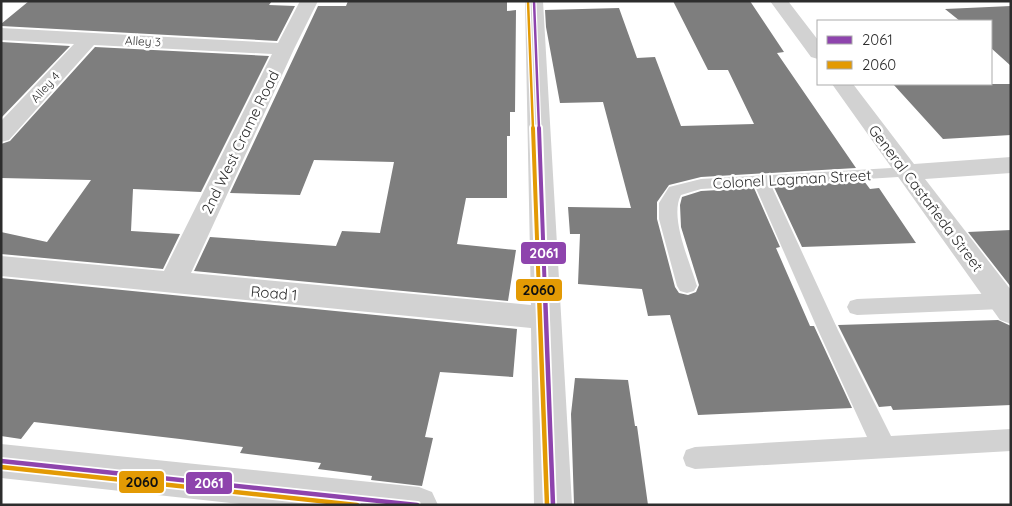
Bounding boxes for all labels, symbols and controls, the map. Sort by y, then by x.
legend [817,20,992,85]
text: 2061 [862,30,893,49]
street label: Alley 3 [124,33,162,49]
text: 2060 [862,55,896,74]
street label: 2nd West Crame Road [197,67,283,217]
street label: Alley 4 [27,68,63,106]
street label: General Castañeda Street [865,121,987,275]
street label: Colonel Lagman Street [712,165,872,193]
line badge: 2061 [520,241,567,265]
text: 2061 [529,244,559,262]
line badge: 2060 [515,278,563,302]
street label: Road 1 [250,281,298,305]
text: 2060 [523,281,556,299]
line badge: 2060 [118,470,165,494]
line badge: 2061 [185,471,233,495]
text: 2060 [126,473,159,491]
text: 2061 [194,474,224,492]

